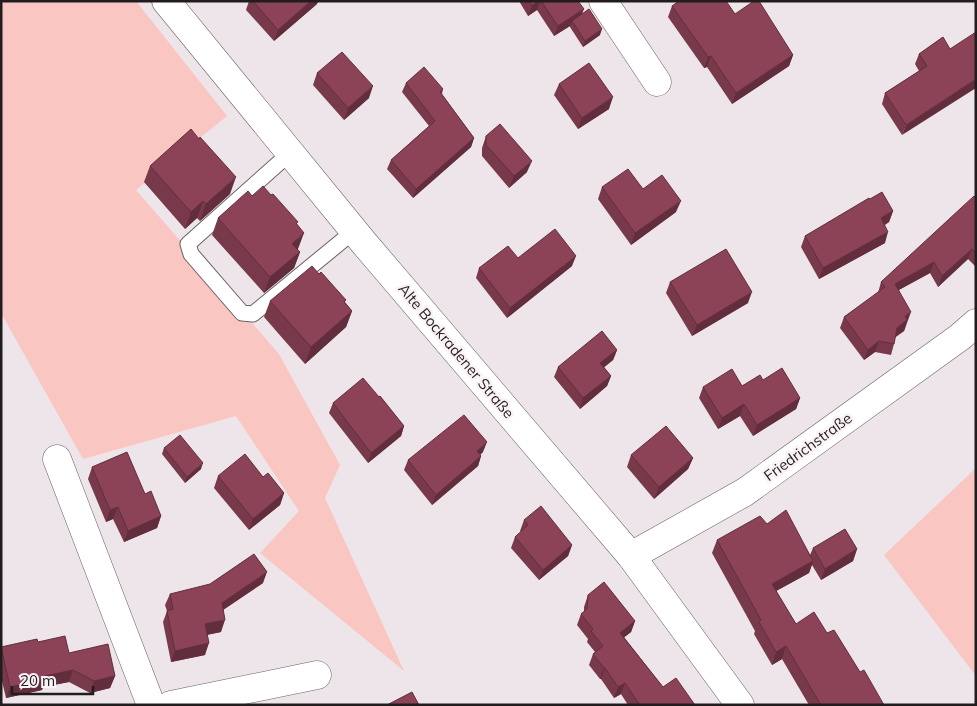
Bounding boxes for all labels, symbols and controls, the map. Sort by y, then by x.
street label: Alte Bockradener Straße [394,279,518,422]
street label: Friedrichstraße [760,408,855,485]
scale bar [12,664,94,696]
text: 20 m [20,671,55,690]

